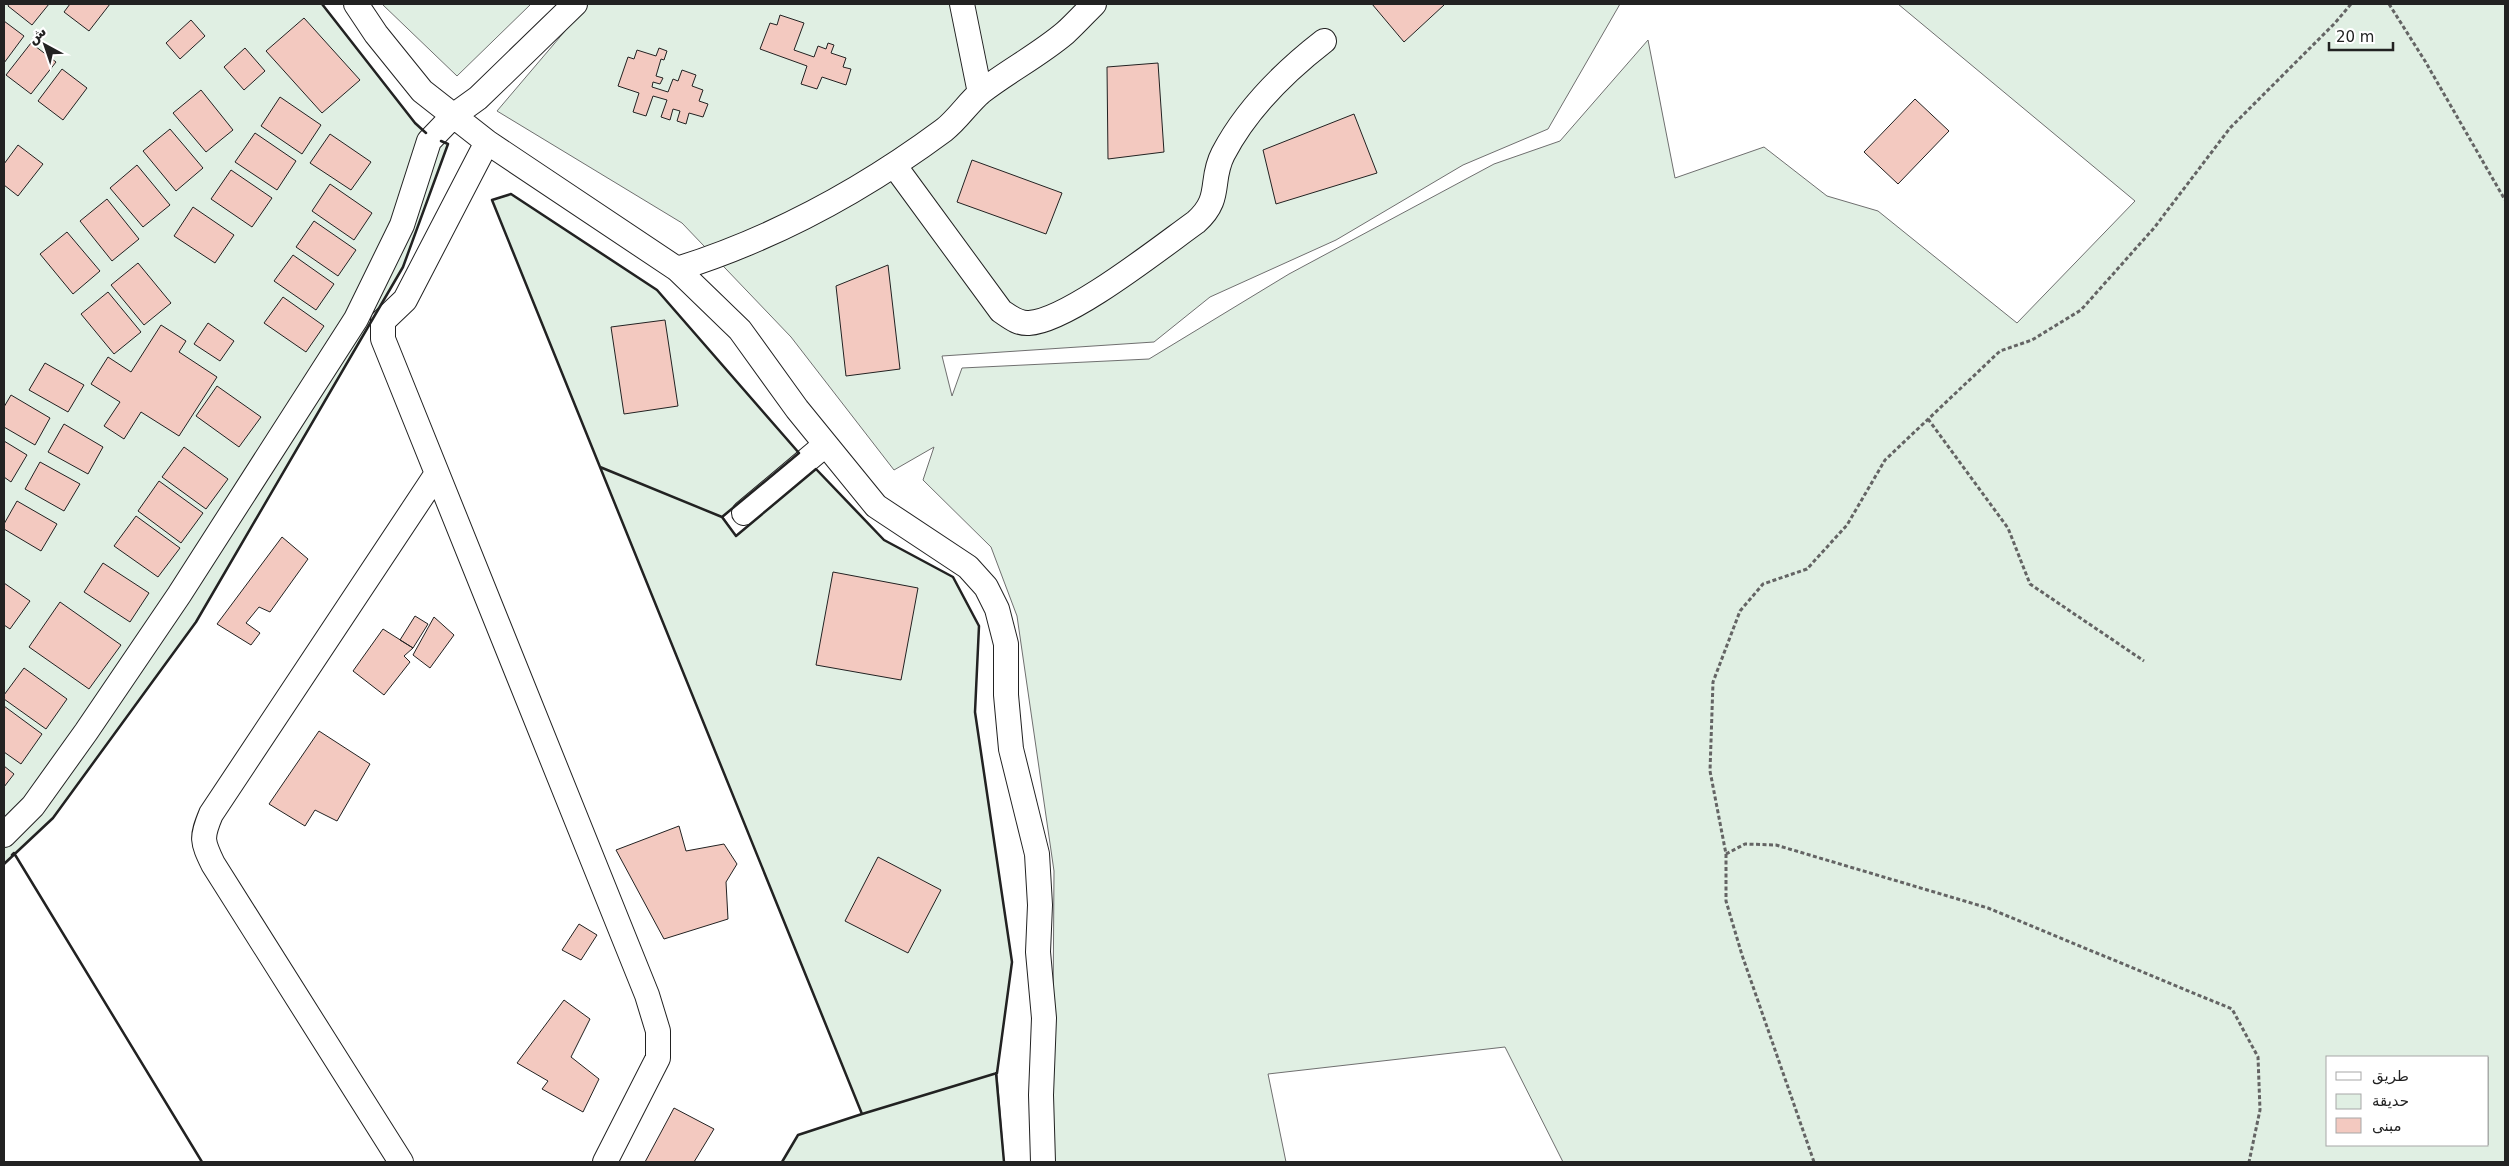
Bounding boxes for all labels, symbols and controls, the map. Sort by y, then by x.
north arrow [20,20,70,70]
scale bar [2329,20,2393,52]
text: ش [24,23,49,47]
text: 20 m [2336,28,2374,46]
legend [2326,1056,2489,1146]
text: طريق [2372,1067,2409,1085]
text: حديقة [2372,1092,2409,1110]
text: مبنى [2372,1117,2402,1135]

